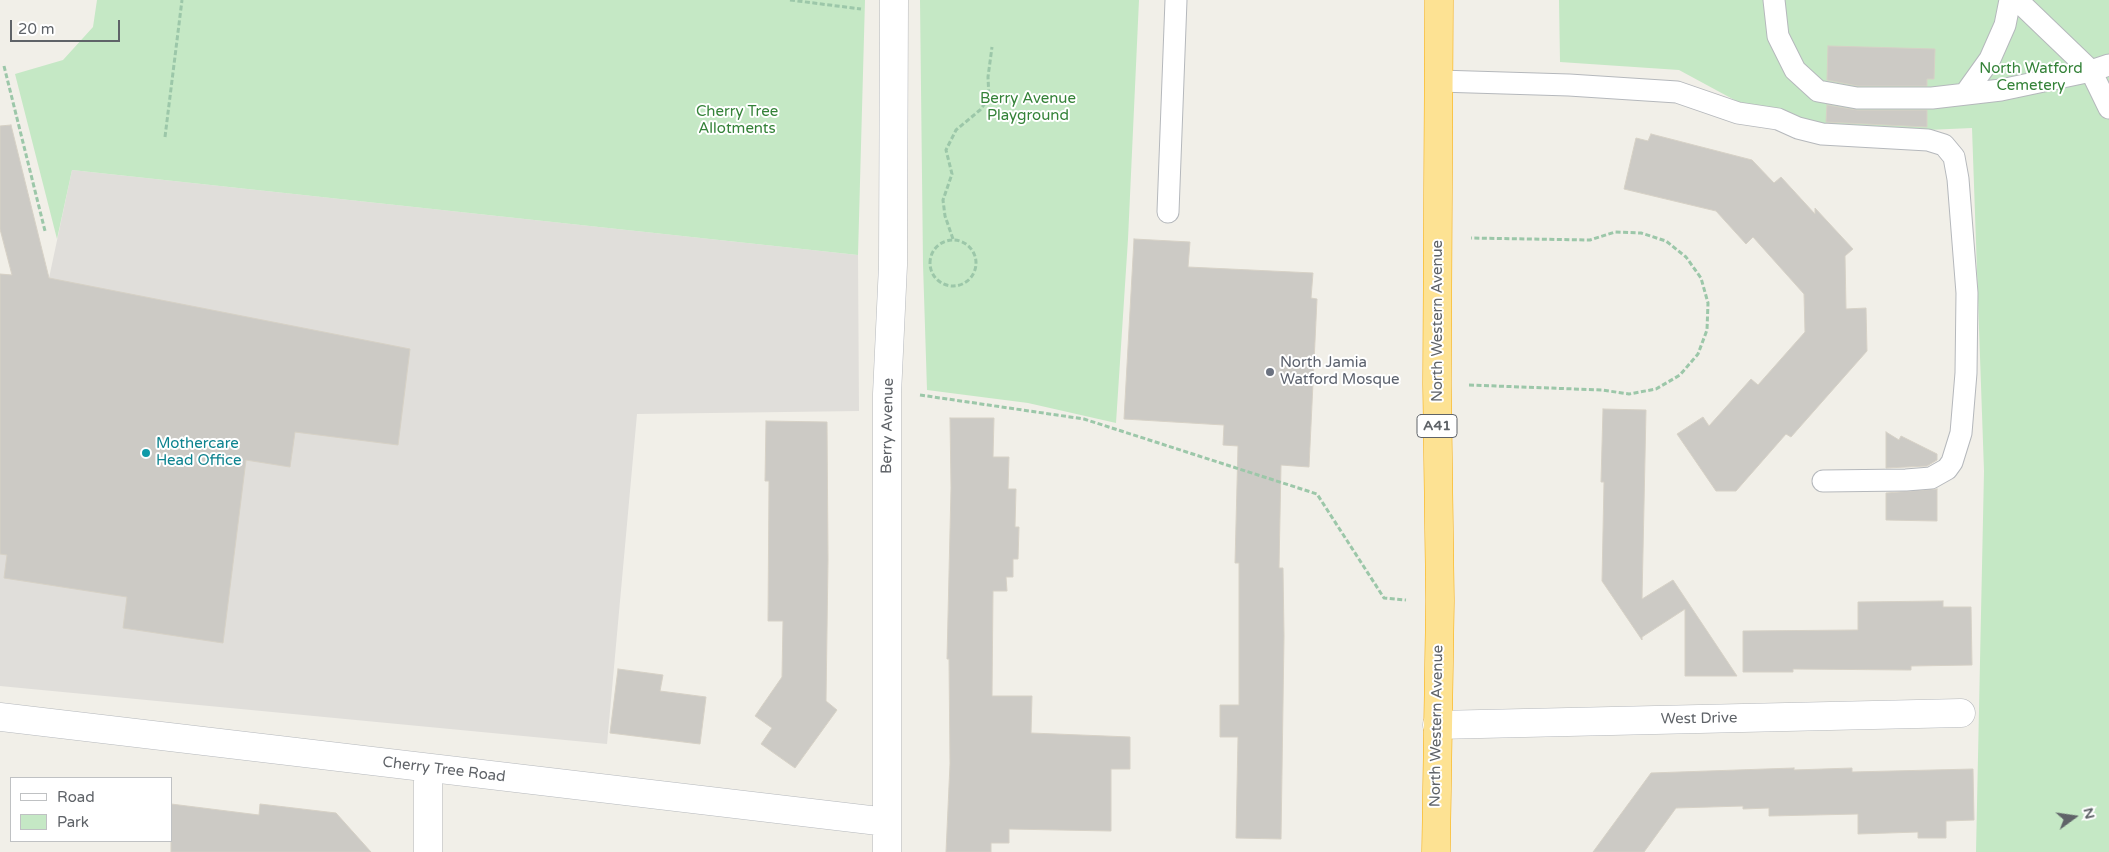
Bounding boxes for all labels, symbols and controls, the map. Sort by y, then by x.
scale bar [12,10,122,42]
text: 20 m [18,20,55,38]
park label: North Watford Cemetery [1979,60,2083,95]
park label: Berry Avenue Playground [980,90,1076,125]
park label: Cherry Tree Allotments [696,103,778,138]
street label: North Western Avenue [1429,240,1447,402]
place label: North Jamia Watford Mosque [1280,354,1400,389]
marker: North Jamia Watford Mosque [1264,366,1276,378]
street label: Berry Avenue [878,378,898,474]
road number: A41 [1417,414,1457,438]
place label: Mothercare Head Office [156,435,241,470]
marker: Mothercare Head Office [140,447,152,459]
street label: North Western Avenue [1427,645,1447,807]
street label: West Drive [1661,709,1737,729]
street label: Cherry Tree Road [381,754,507,786]
legend [10,777,172,842]
text: Road [57,788,95,806]
north arrow [2049,792,2099,842]
text: N [2079,806,2099,821]
text: Park [57,813,89,831]

